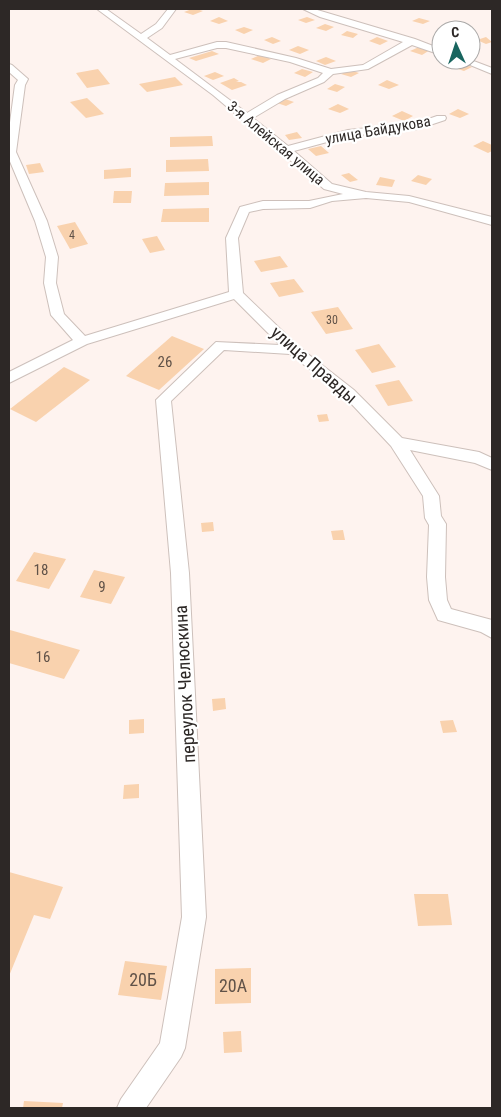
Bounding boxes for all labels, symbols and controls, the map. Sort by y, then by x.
north arrow [431,20,481,70]
text: С [451,24,460,40]
street label: 3-я Алейская улица [224,97,328,189]
street label: улица Байдукова [324,112,432,148]
house number: 4 [69,228,75,242]
house number: 30 [326,313,338,327]
street label: улица Правды [267,321,362,408]
house number: 26 [158,353,172,371]
house number: 18 [34,561,48,579]
house number: 9 [98,578,106,596]
street label: переулок Челюскина [170,605,199,763]
house number: 16 [36,648,50,666]
house number: 20Б [129,969,157,990]
house number: 20А [219,975,248,996]

